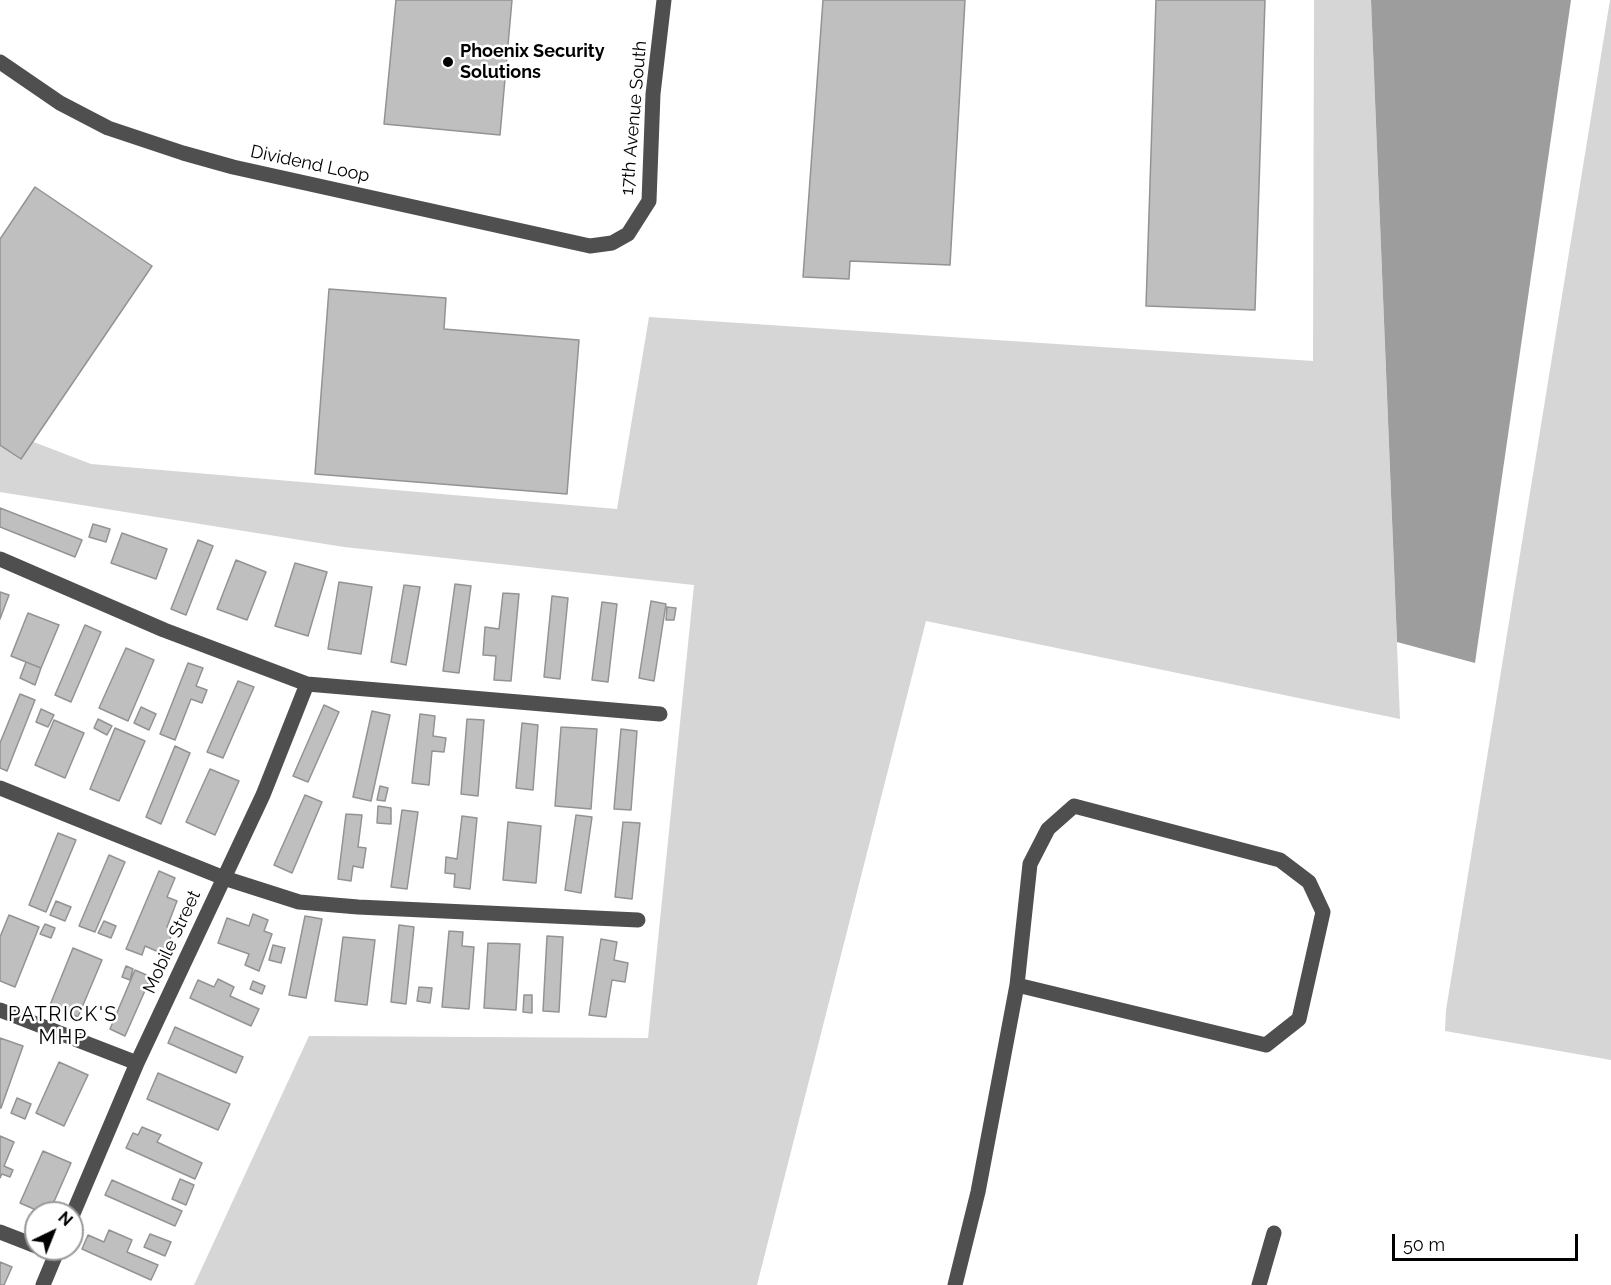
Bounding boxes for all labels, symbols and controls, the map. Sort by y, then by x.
street label: 17th Avenue South [616,40,652,196]
place label: Phoenix Security Solutions [460,41,605,84]
marker: Phoenix Security Solutions [441,55,455,69]
street label: Dividend Loop [248,141,372,187]
street label: Mobile Street [139,887,205,997]
district label: PATRICK'S MHP [8,1003,118,1050]
north arrow [24,1201,84,1261]
text: N [54,1208,76,1230]
scale bar [1395,1222,1581,1260]
text: 50 m [1403,1234,1445,1255]

